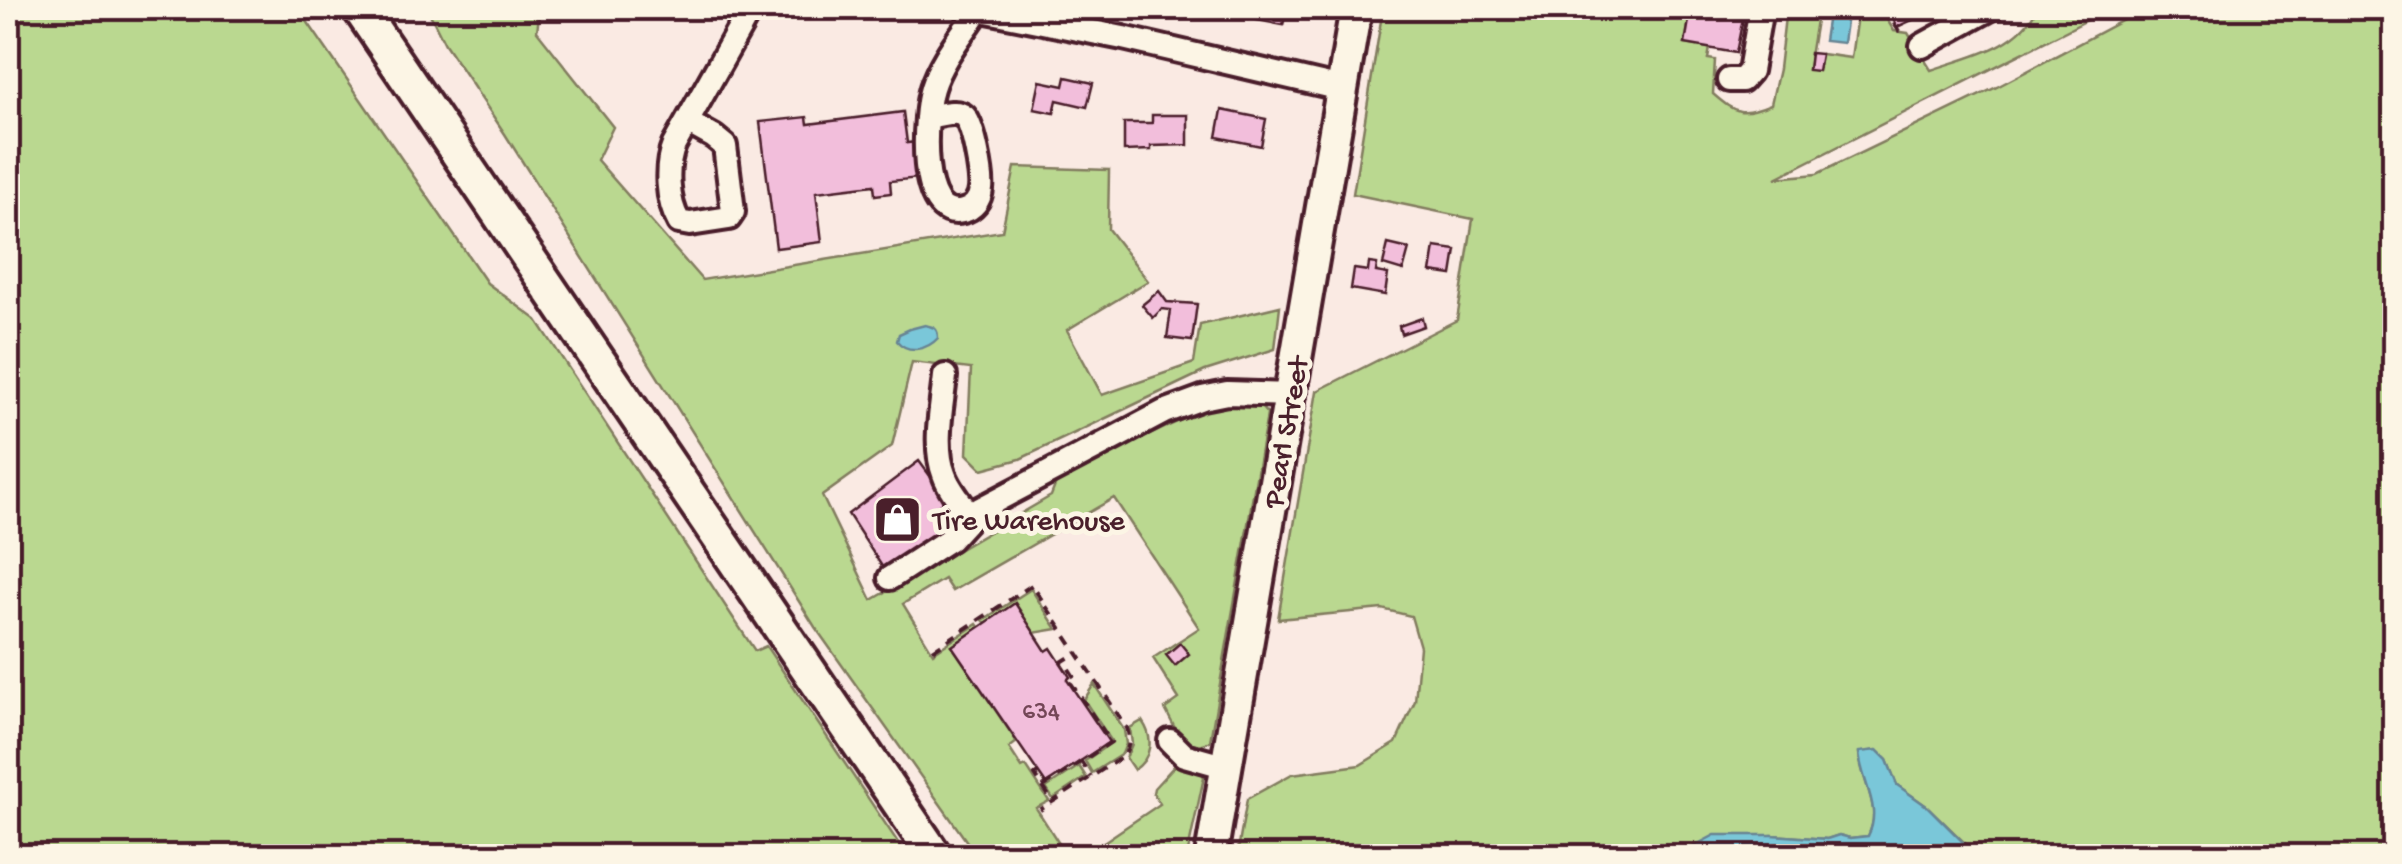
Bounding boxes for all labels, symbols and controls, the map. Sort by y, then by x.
street label: Pearl Street [1258,352,1319,512]
shop icon: Tire Warehouse [872,493,924,545]
place label: Tire Warehouse [931,506,1125,541]
house number: 634 [1022,699,1060,728]

